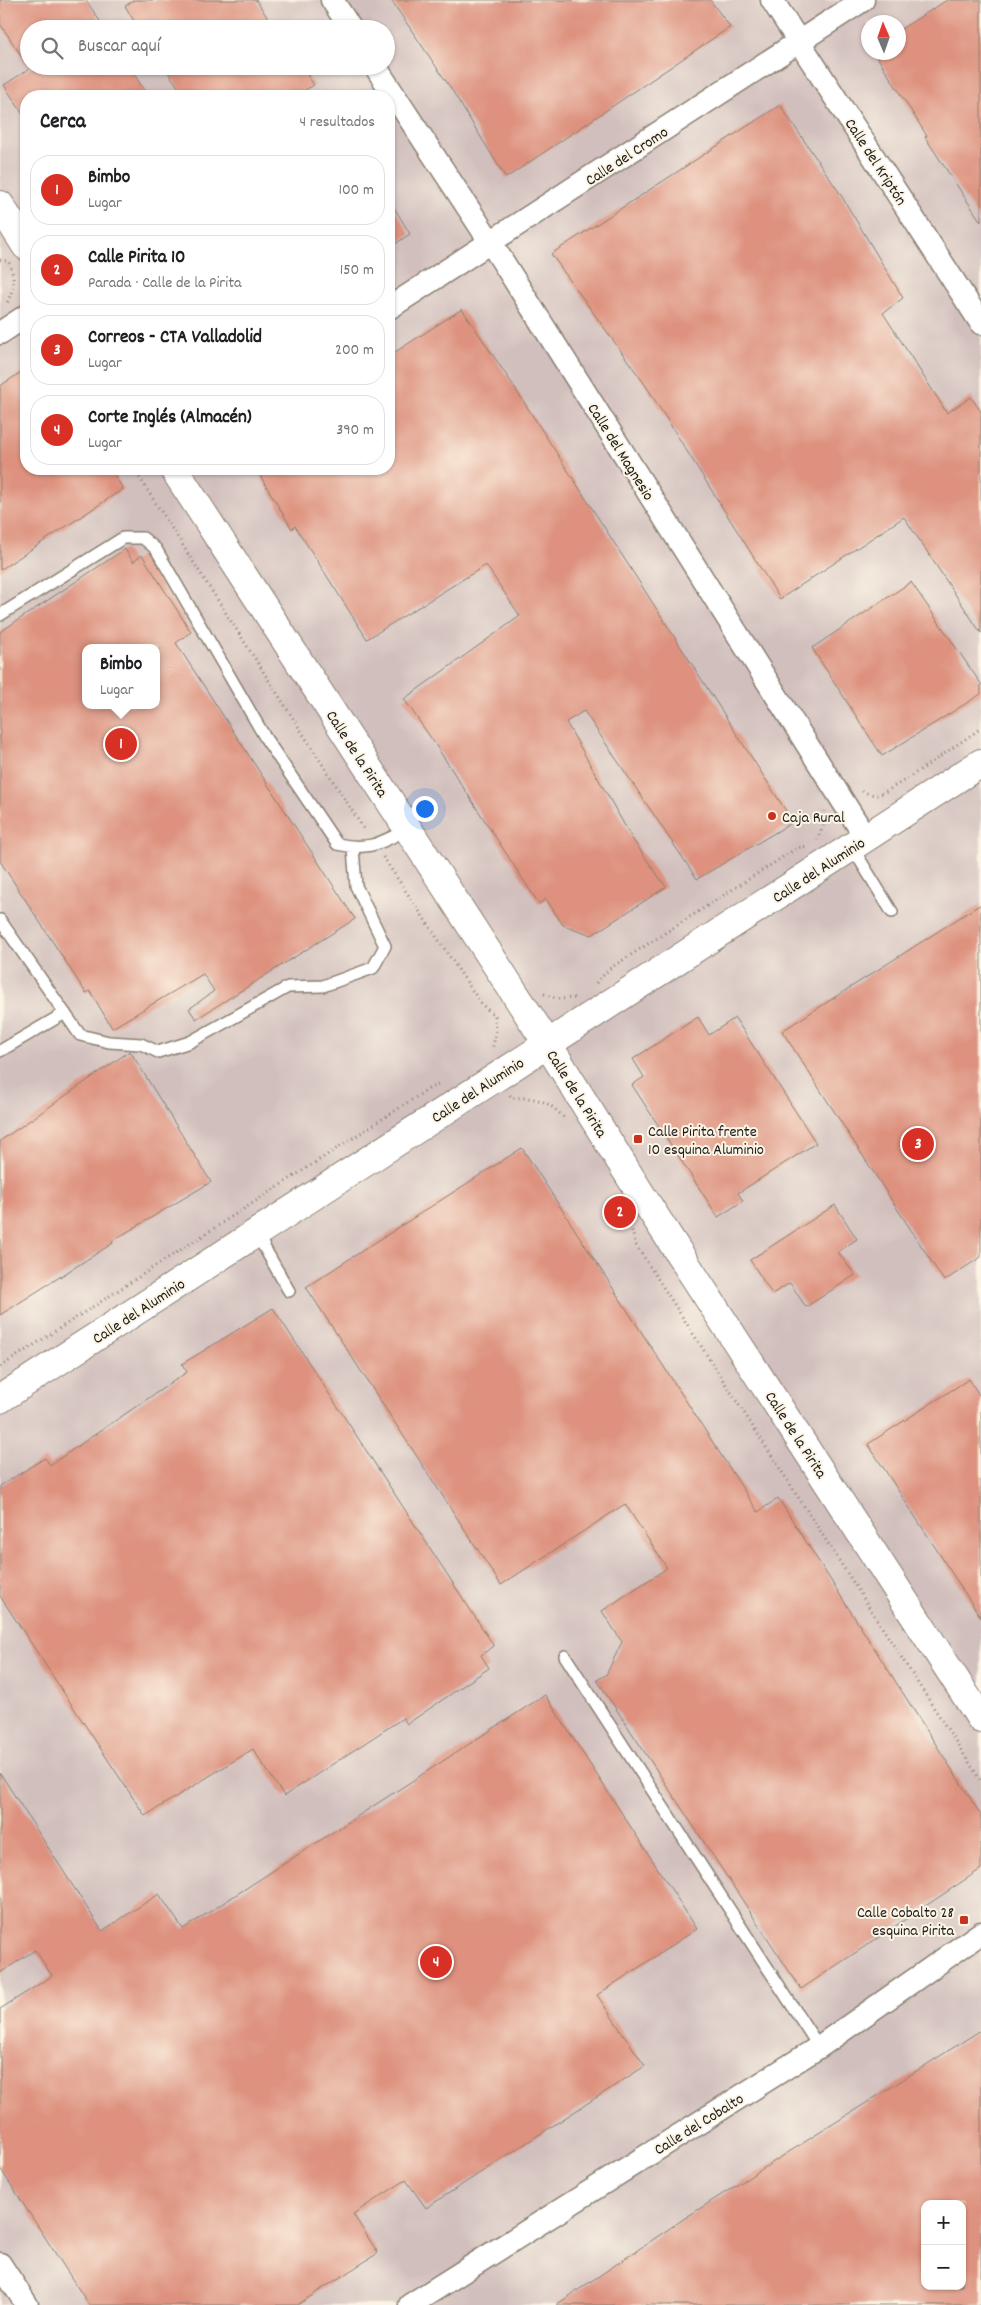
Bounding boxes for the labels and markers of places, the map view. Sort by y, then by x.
pin: 1 [105,725,137,763]
place label: Caja Rural [782,807,845,830]
marker: Caja Rural [766,810,778,822]
place label: Calle Pirita frente 10 esquina Aluminio [648,1121,764,1162]
pin: 3 [902,1125,934,1163]
marker: Calle Pirita frente 10 esquina Aluminio [632,1133,644,1145]
pin: 2 [604,1193,636,1231]
place label: Calle Cobalto 28 esquina Pirita [857,1902,954,1943]
marker: Calle Cobalto 28 esquina Pirita [958,1914,970,1926]
pin: 4 [420,1943,452,1981]

